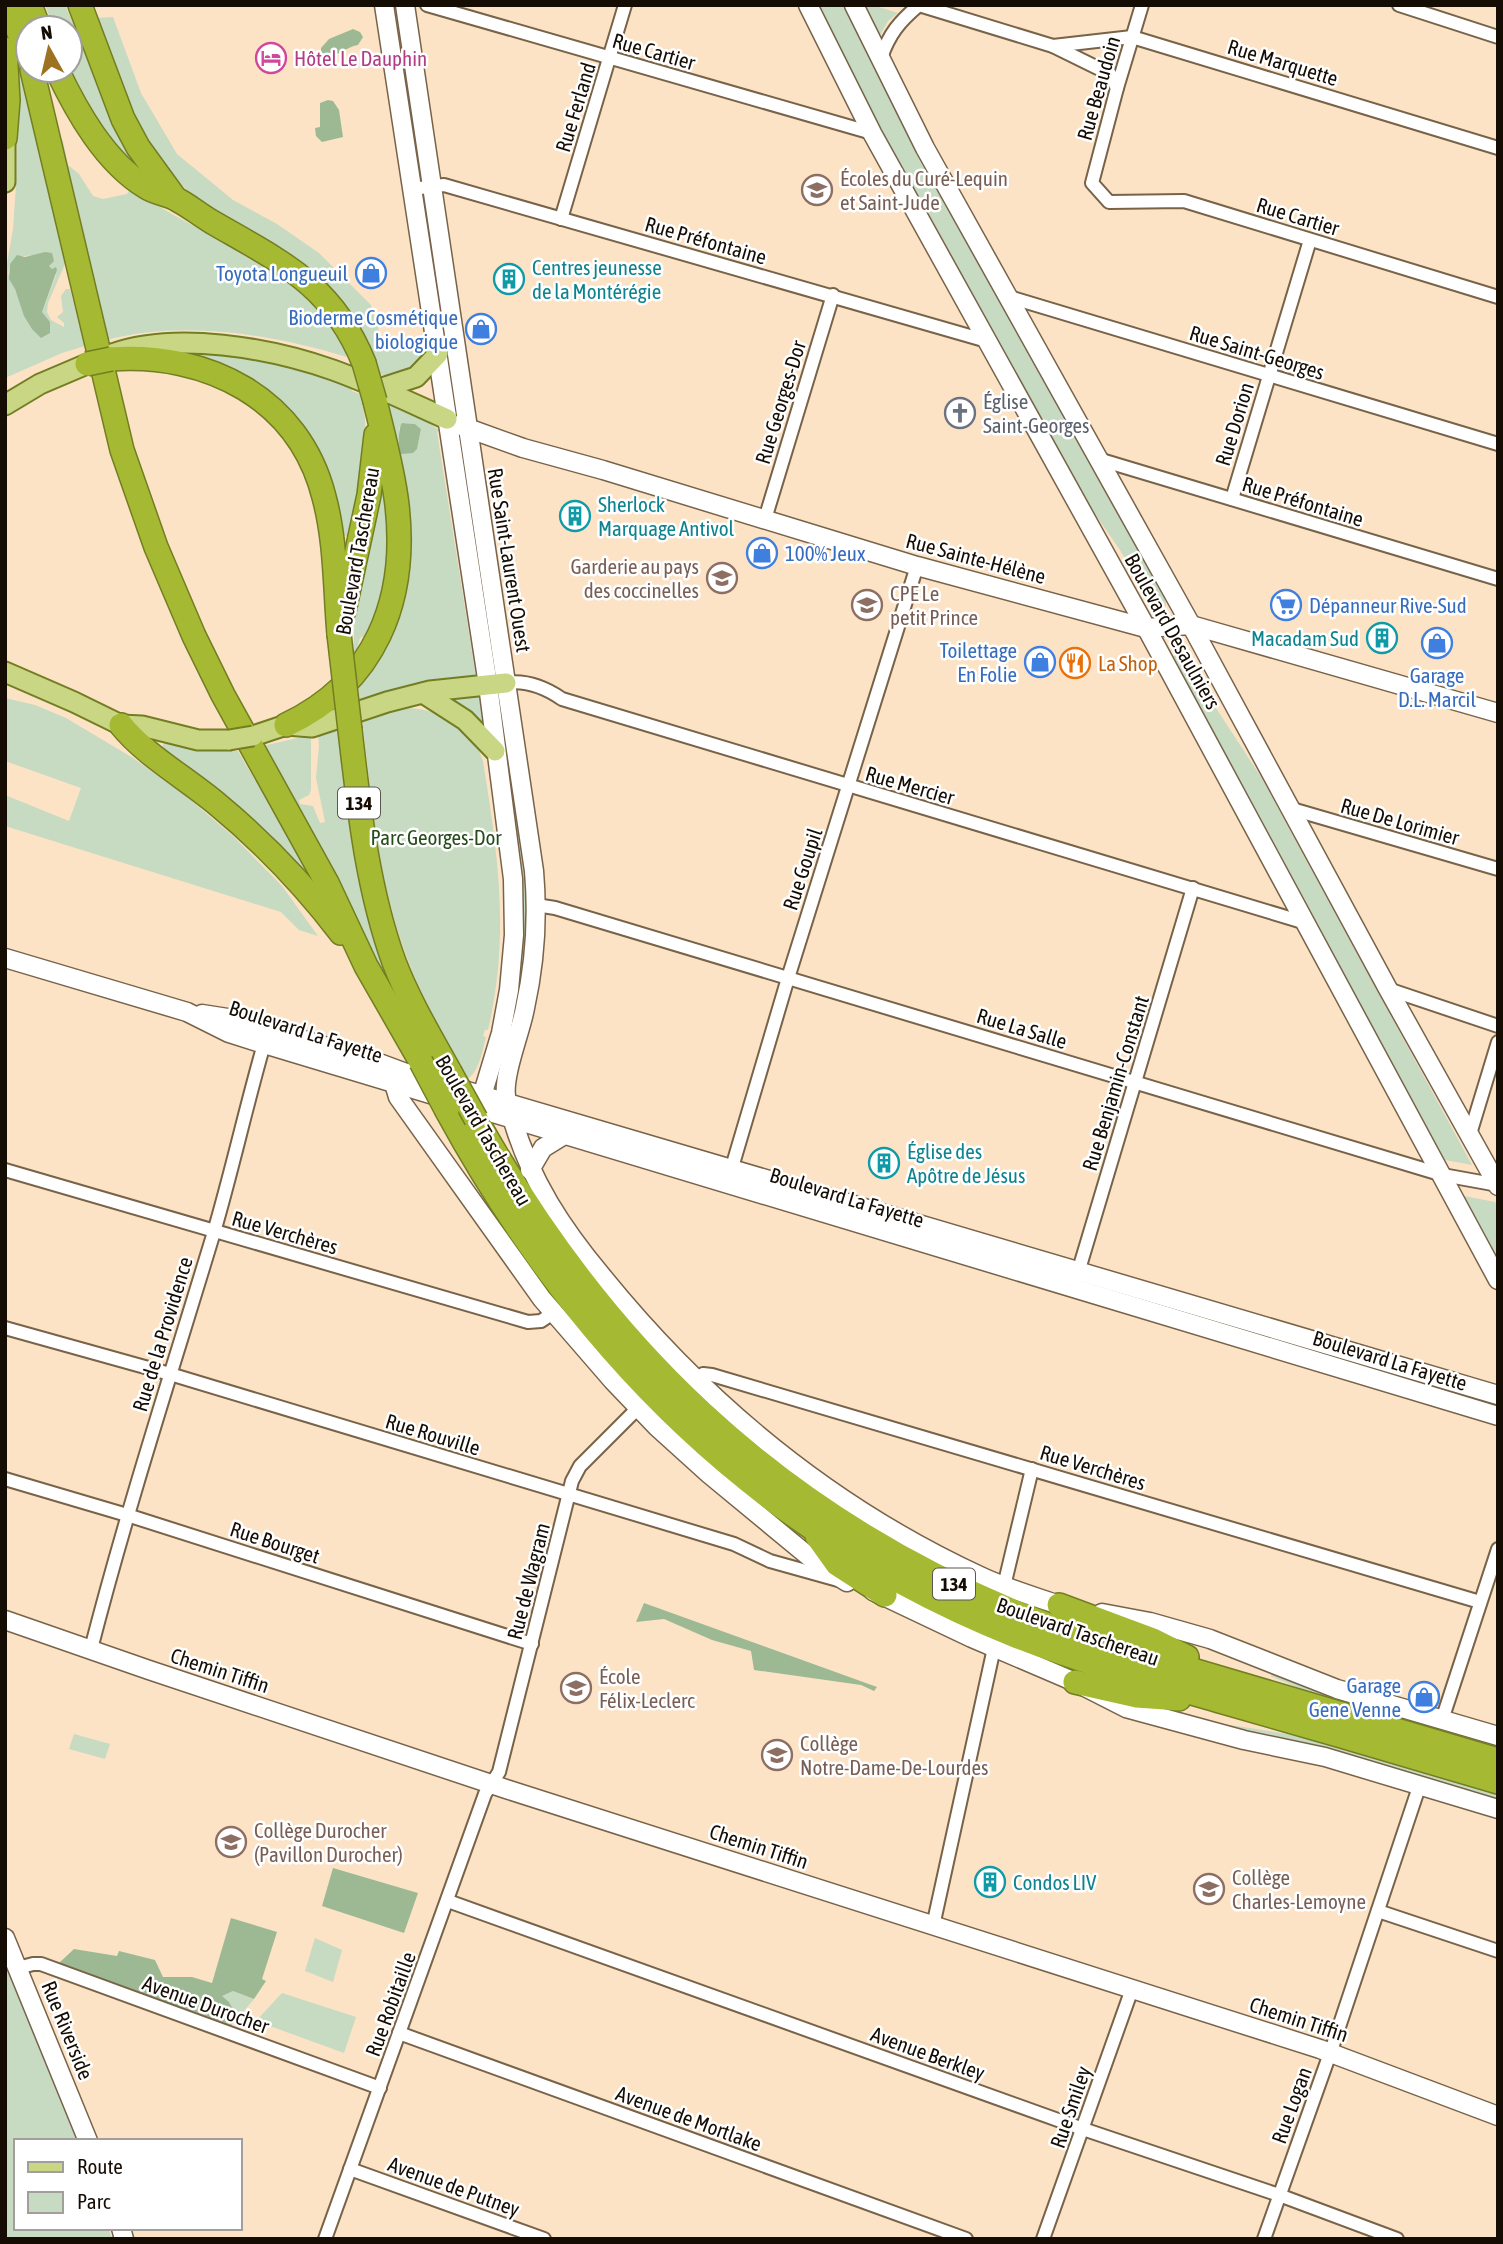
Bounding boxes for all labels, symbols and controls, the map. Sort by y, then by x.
north arrow [14,14,84,84]
text: N [40,20,54,44]
street label: Rue Cartier [610,28,699,74]
street label: Rue Beaudoin [1072,33,1124,143]
street label: Rue Marquette [1225,34,1341,90]
hotel icon: Hôtel Le Dauphin [254,41,288,75]
place label: Hôtel Le Dauphin [294,46,427,70]
street label: Rue Ferland [550,59,600,155]
place label: Écoles du Curé-Lequin et Saint-Jude [840,166,1008,214]
school or university icon: Écoles du Curé-Lequin et Saint-Jude [800,173,834,207]
street label: Rue Cartier [1254,192,1343,240]
street label: Rue Préfontaine [642,211,770,269]
place label: Centres jeunesse de la Montérégie [532,255,662,303]
shop icon: Toyota Longueuil [354,256,388,290]
place label: Toyota Longueuil [216,261,348,285]
building icon: Centres jeunesse de la Montérégie [492,262,526,296]
place label: Bioderme Cosmétique biologique [288,305,458,353]
shop icon: Bioderme Cosmétique biologique [464,312,498,346]
street label: Rue Saint-Georges [1187,320,1327,384]
street label: Rue Georges-Dor [750,337,810,467]
street label: Rue Dorion [1210,379,1258,469]
place label: Église Saint-Georges [983,389,1089,437]
church icon: Église Saint-Georges [943,396,977,430]
street label: Boulevard Taschereau [330,465,384,637]
street label: Rue Saint-Laurent Ouest [484,466,536,654]
street label: Rue Préfontaine [1240,471,1366,531]
place label: Sherlock Marquage Antivol [598,492,735,540]
building icon: Sherlock Marquage Antivol [558,499,592,533]
street label: Rue Sainte-Hélène [904,528,1048,588]
shop icon: 100% Jeux [745,536,779,570]
place label: 100% Jeux [785,541,866,565]
street label: Boulevard Desaulniers [1120,549,1226,713]
place label: Garderie au pays des coccinelles [570,554,699,602]
school or university icon: Garderie au pays des coccinelles [705,561,739,595]
place label: CPE Le petit Prince [890,581,978,629]
school or university icon: CPE Le petit Prince [850,588,884,622]
supermarket icon: Dépanneur Rive-Sud [1269,588,1303,622]
place label: Dépanneur Rive-Sud [1309,593,1467,617]
building icon: Macadam Sud [1365,621,1399,655]
place label: Macadam Sud [1251,626,1359,650]
shop icon: Garage D.L. Marcil [1420,626,1454,660]
place label: Toilettage En Folie [939,638,1017,686]
shop icon: Toilettage En Folie [1023,645,1057,679]
restaurant icon: La Shop [1058,646,1092,680]
place label: La Shop [1098,651,1158,675]
place label: Garage D.L. Marcil [1398,663,1476,711]
street label: Rue Mercier [863,761,958,809]
road number: 134 [338,788,380,818]
street label: Rue De Lorimier [1338,793,1463,850]
park label: Parc Georges-Dor [370,825,502,849]
street label: Rue Goupil [778,825,827,913]
street label: Rue Benjamin-Constant [1077,993,1153,1173]
street label: Boulevard La Fayette [226,995,386,1067]
street label: Rue La Salle [974,1003,1070,1053]
street label: Boulevard Taschereau [431,1050,537,1210]
place label: Église des Apôtre de Jésus [907,1139,1025,1187]
building icon: Église des Apôtre de Jésus [867,1146,901,1180]
street label: Boulevard La Fayette [767,1162,927,1232]
street label: Rue Verchères [229,1205,341,1259]
street label: Rue de la Providence [127,1254,197,1414]
street label: Boulevard La Fayette [1310,1325,1470,1395]
street label: Rue Rouville [383,1408,483,1460]
street label: Rue Verchères [1037,1440,1149,1494]
street label: Rue Bourget [227,1516,323,1568]
street label: Rue de Wagram [502,1520,554,1642]
road number: 134 [933,1568,975,1600]
street label: Boulevard Taschereau [994,1592,1162,1670]
street label: Chemin Tiffin [168,1643,272,1697]
place label: École Félix-Leclerc [599,1664,695,1712]
school or university icon: École Félix-Leclerc [559,1671,593,1705]
place label: Garage Gene Venne [1309,1673,1401,1721]
shop icon: Garage Gene Venne [1407,1680,1441,1714]
place label: Collège Notre-Dame-De-Lourdes [800,1731,989,1779]
school or university icon: Collège Notre-Dame-De-Lourdes [760,1738,794,1772]
place label: Collège Durocher (Pavillon Durocher) [254,1818,403,1866]
street label: Chemin Tiffin [707,1819,811,1873]
school or university icon: Collège Durocher (Pavillon Durocher) [214,1825,248,1859]
building icon: Condos LIV [973,1865,1007,1899]
place label: Collège Charles-Lemoyne [1232,1865,1366,1913]
place label: Condos LIV [1013,1870,1097,1894]
school or university icon: Collège Charles-Lemoyne [1192,1872,1226,1906]
street label: Rue Robitaille [360,1949,420,2059]
street label: Avenue Durocher [140,1970,273,2038]
street label: Rue Riverside [37,1977,99,2083]
street label: Chemin Tiffin [1247,1992,1351,2046]
street label: Avenue Berkley [868,2021,988,2085]
street label: Rue Smiley [1045,2063,1095,2151]
street label: Rue Logan [1266,2063,1316,2147]
street label: Avenue de Mortlake [613,2081,765,2155]
legend [14,2139,242,2230]
street label: Avenue de Putney [385,2151,523,2221]
text: Route [77,2154,123,2178]
text: Parc [77,2189,111,2213]

